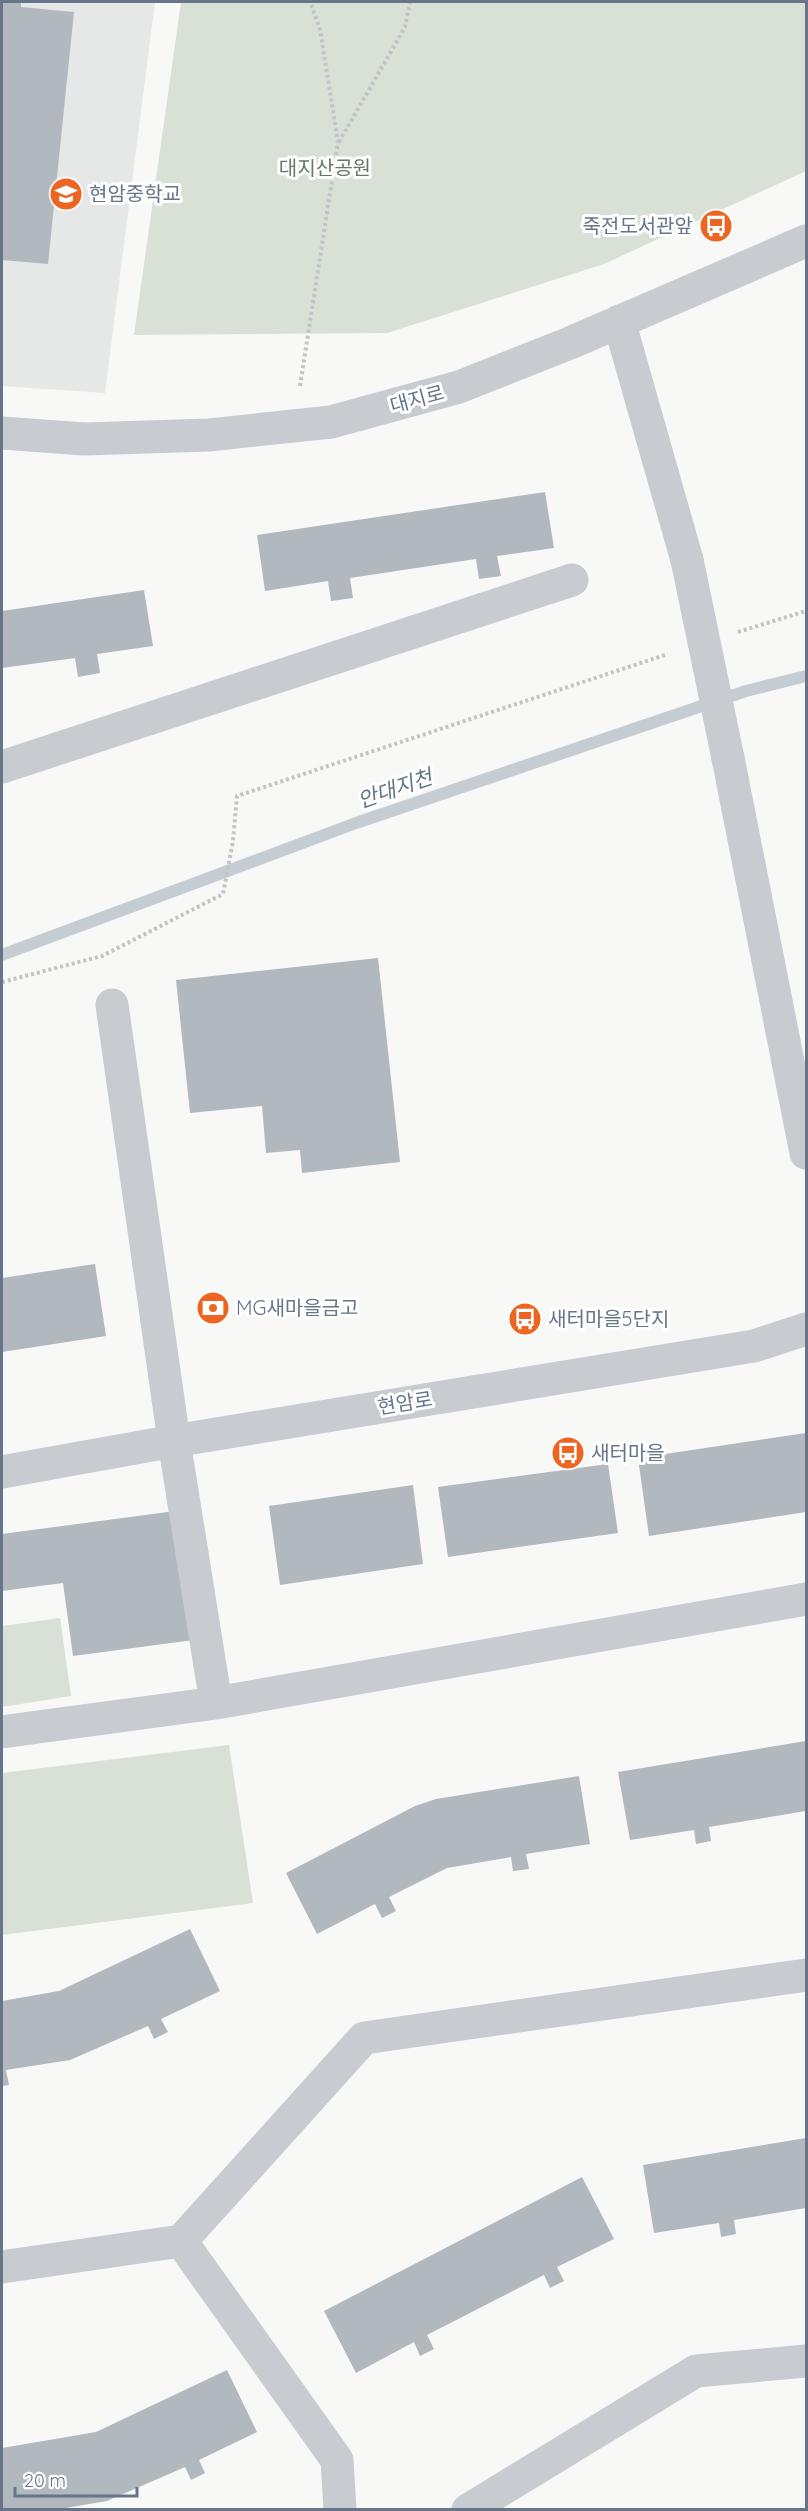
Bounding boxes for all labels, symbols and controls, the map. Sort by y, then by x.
park label: 대지산공원 [279,155,371,180]
school or university icon: 현암중학교 [48,176,84,212]
place label: 현암중학교 [89,181,181,206]
bus stop icon: 죽전도서관앞 [698,208,734,244]
place label: 죽전도서관앞 [583,213,693,238]
street label: 대지로 [387,379,447,418]
water label: 안대지천 [354,762,438,813]
bank icon: MG새마을금고 [195,1290,231,1326]
place label: MG새마을금고 [236,1295,358,1320]
bus stop icon: 새터마을5단지 [507,1301,543,1337]
place label: 새터마을5단지 [548,1306,669,1331]
street label: 현암로 [376,1386,434,1419]
bus stop icon: 새터마을 [550,1435,586,1471]
place label: 새터마을 [591,1440,665,1465]
scale bar [15,2460,136,2498]
text: 20 m [24,2469,66,2492]

